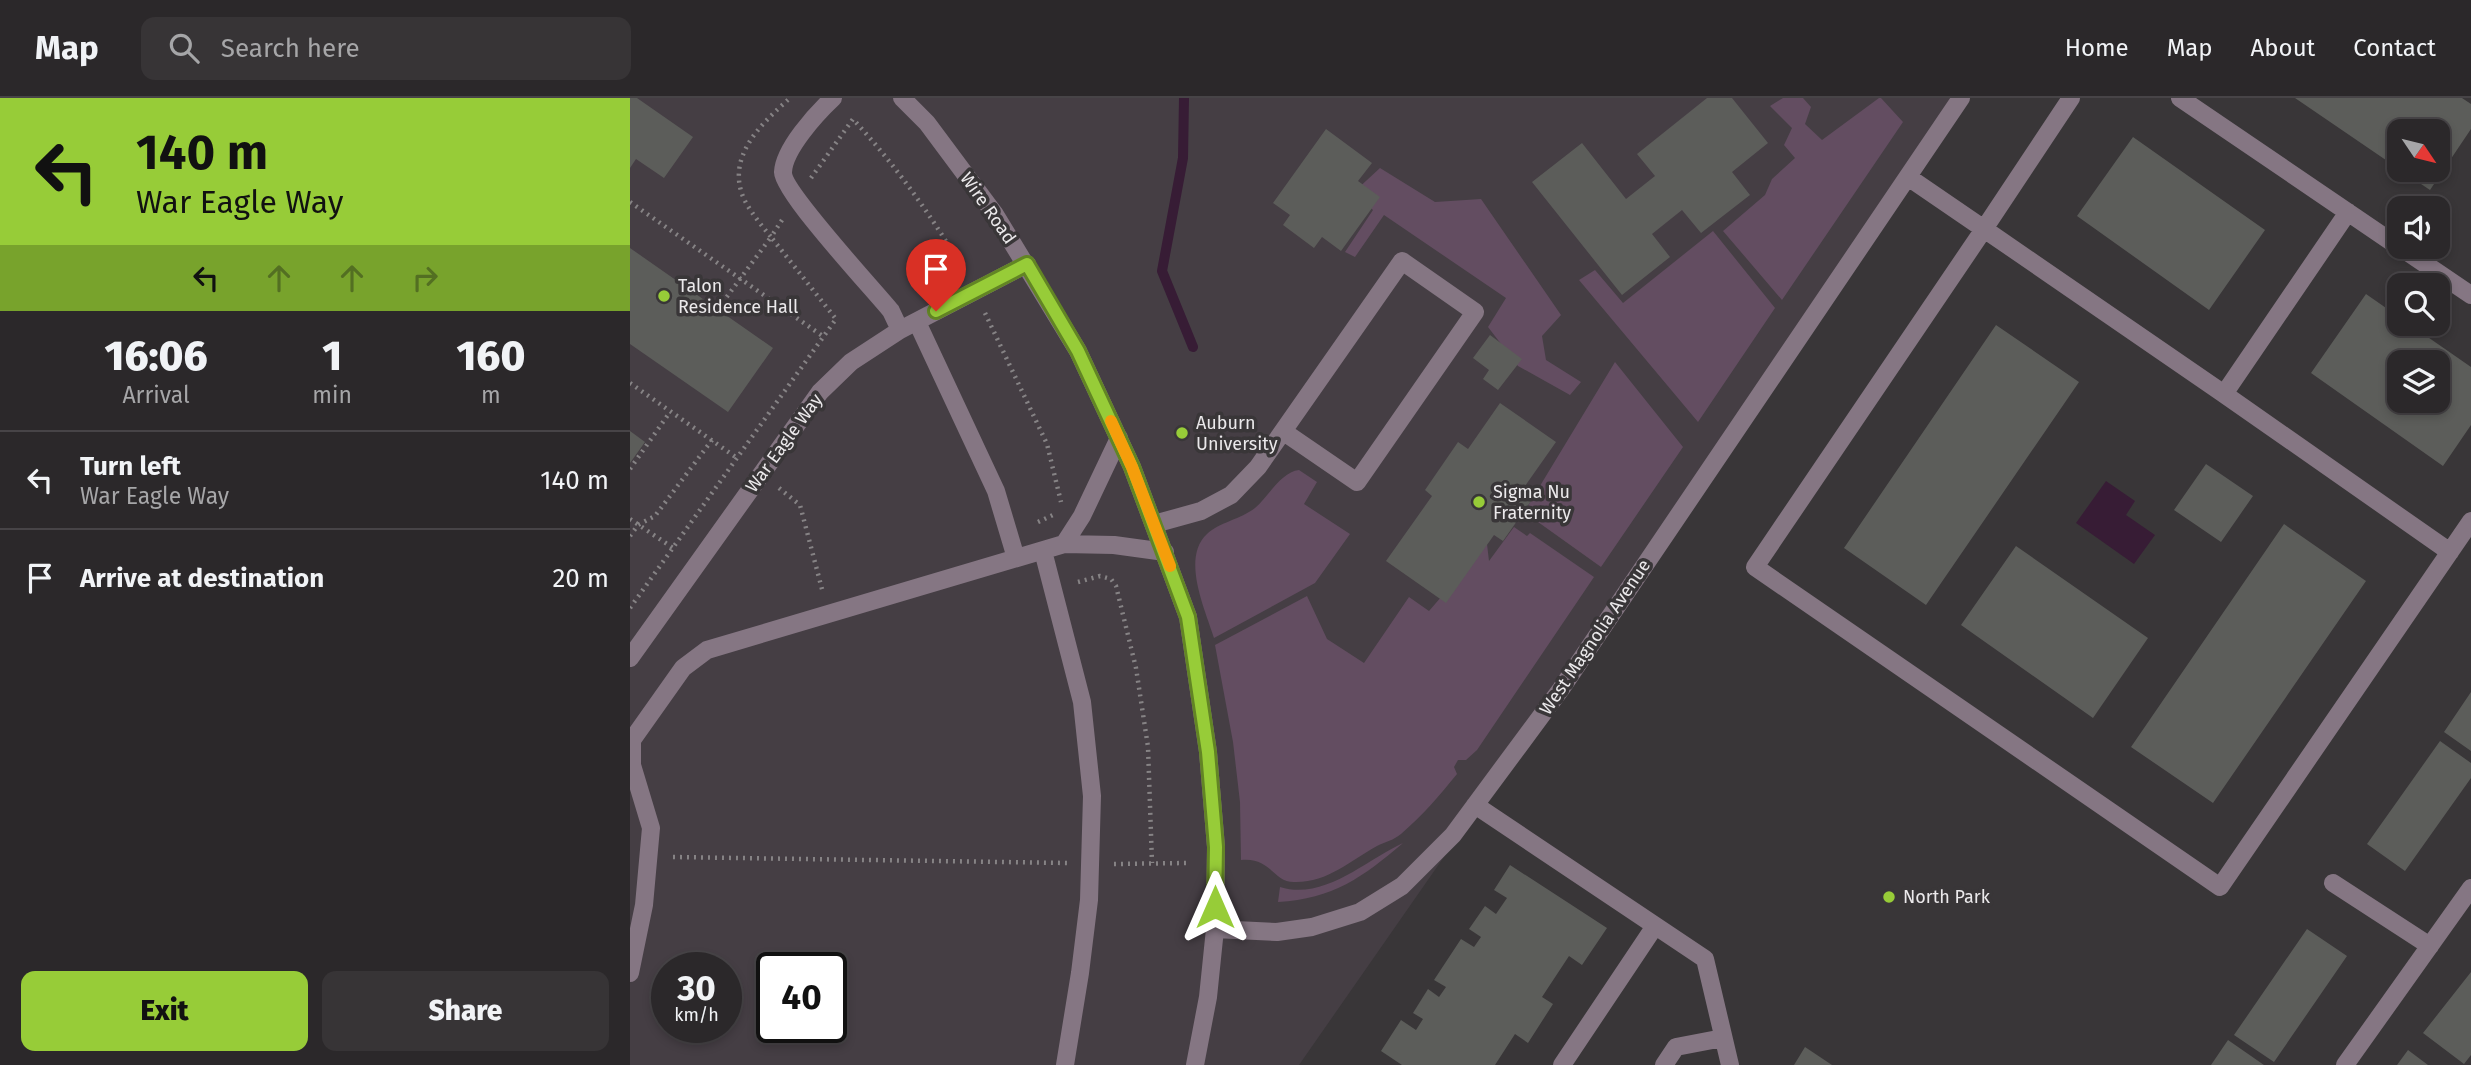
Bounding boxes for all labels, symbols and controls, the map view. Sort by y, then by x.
search box [141,17,631,80]
text: Map [35,28,99,68]
icon: search [165,29,203,67]
text: Search here [221,33,360,64]
text: Home [2065,34,2129,62]
text: Map [2167,34,2213,62]
text: About [2251,34,2315,62]
text: Contact [2353,34,2436,62]
north arrow [2387,119,2450,182]
map controls [2387,119,2450,413]
text: 140 m [136,123,268,182]
icon: left [21,126,112,217]
street label: Wire Road [955,168,1021,248]
text: War Eagle Way [136,183,343,221]
button: sound [2387,196,2450,259]
pin [906,239,966,311]
icon: arrive [917,250,955,288]
icon: left [187,259,225,297]
icon: ahead [260,259,298,297]
icon: ahead [333,259,371,297]
icon: right [406,259,444,297]
button: search [2387,273,2450,336]
place label: Talon Residence Hall [678,275,798,318]
marker: Talon Residence Hall [656,288,672,304]
text: 16:06 [105,331,208,381]
text: 1 [322,331,342,381]
text: 160 [457,331,525,381]
button: layers [2387,350,2450,413]
text: Arrival [122,381,190,409]
text: min [312,381,352,409]
text: m [481,381,501,409]
street label: War Eagle Way [741,389,827,497]
place label: Auburn University [1196,412,1278,455]
marker: Auburn University [1174,425,1190,441]
text: Turn left [80,451,181,482]
icon: left [21,461,59,499]
text: 140 m [540,465,609,496]
place label: Sigma Nu Fraternity [1493,481,1571,524]
text: War Eagle Way [80,482,229,510]
marker: Sigma Nu Fraternity [1471,494,1487,510]
street label: West Magnolia Avenue [1535,555,1655,719]
icon: arrive [21,559,59,597]
text: Arrive at destination [80,563,324,594]
text: 20 m [552,563,609,594]
position arrow [1178,870,1252,944]
place label: North Park [1903,886,1991,908]
marker: North Park [1881,889,1897,905]
speed limit sign: 40 [756,952,847,1043]
text: 30 [677,967,716,1009]
button: Exit [21,971,308,1051]
button: Share [322,971,609,1051]
text: km/h [674,1004,719,1026]

